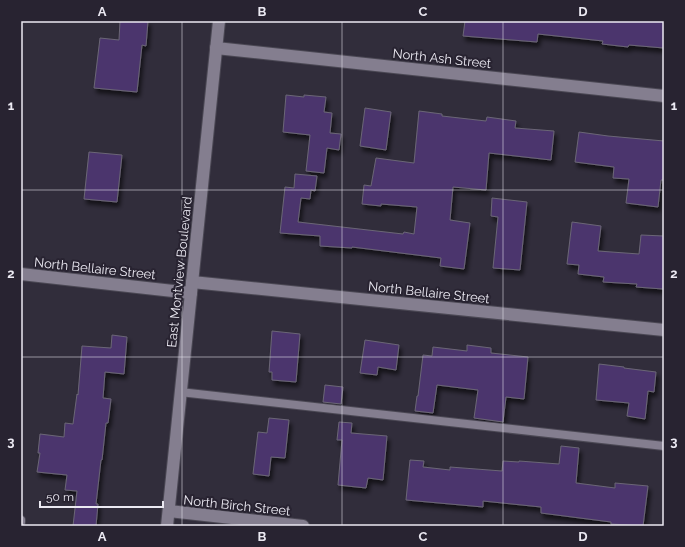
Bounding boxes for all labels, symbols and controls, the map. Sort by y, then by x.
text: A [98,4,107,19]
text: B [258,4,267,19]
text: C [419,4,428,19]
text: D [578,4,588,19]
street label: North Ash Street [392,46,493,71]
text: 1 [8,98,15,113]
text: 1 [671,98,678,113]
street label: East Montview Boulevard [164,196,195,348]
street label: North Bellaire Street [33,255,157,282]
text: 2 [7,266,15,281]
text: 2 [670,266,678,281]
street label: North Bellaire Street [367,279,491,306]
text: 3 [7,434,15,449]
text: 3 [670,434,678,449]
scale bar [40,483,163,509]
text: 50 m [46,490,74,504]
street label: North Birch Street [183,492,292,519]
text: A [98,529,107,544]
text: B [258,529,267,544]
text: C [419,529,428,544]
text: D [578,529,588,544]

